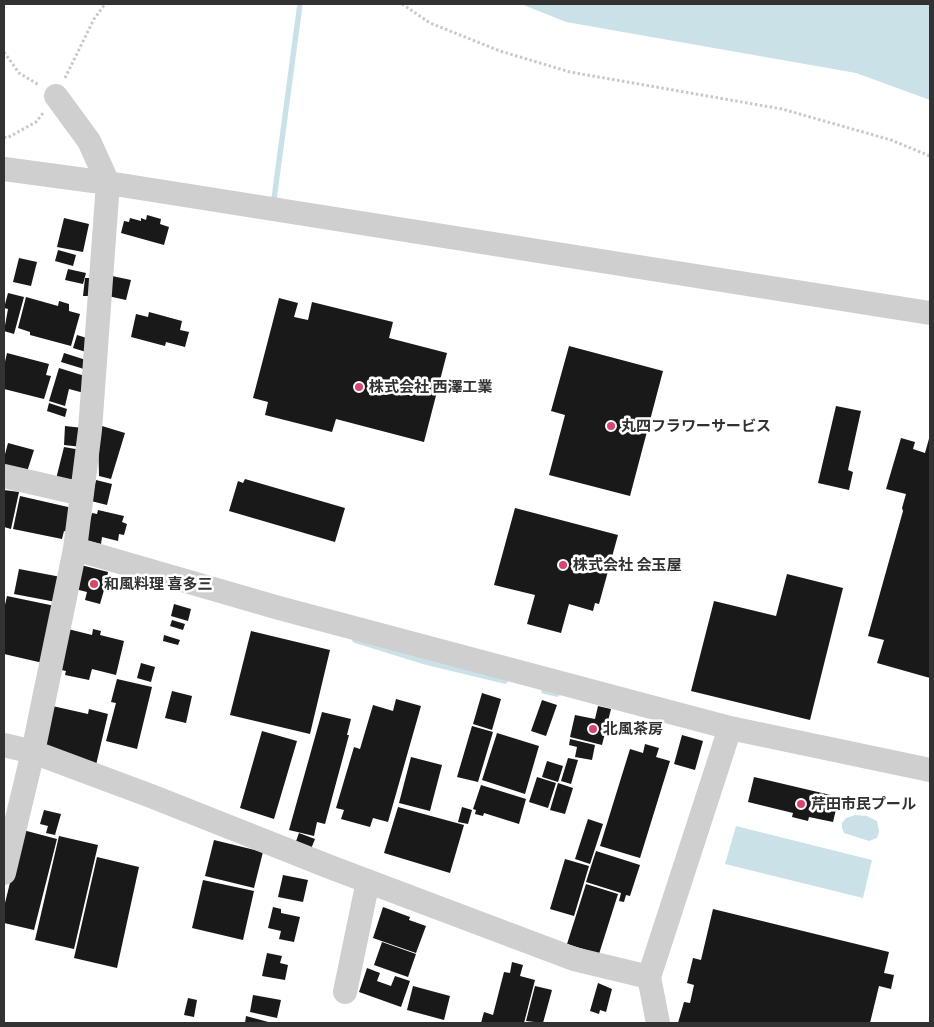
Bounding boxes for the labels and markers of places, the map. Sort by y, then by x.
place label: 株式会社 西澤工業 [369,378,492,396]
marker: 株式会社 西澤工業 [353,381,365,393]
place label: 丸四フラワーサービス [621,417,771,435]
marker: 丸四フラワーサービス [605,420,617,432]
place label: 株式会社 会玉屋 [573,556,681,574]
marker: 株式会社 会玉屋 [557,559,569,571]
place label: 和風料理 喜多三 [104,575,212,593]
marker: 和風料理 喜多三 [88,578,100,590]
place label: 北風茶房 [603,720,663,738]
marker: 北風茶房 [587,723,599,735]
place label: 芹田市民プール [811,795,916,813]
marker: 芹田市民プール [795,798,807,810]

